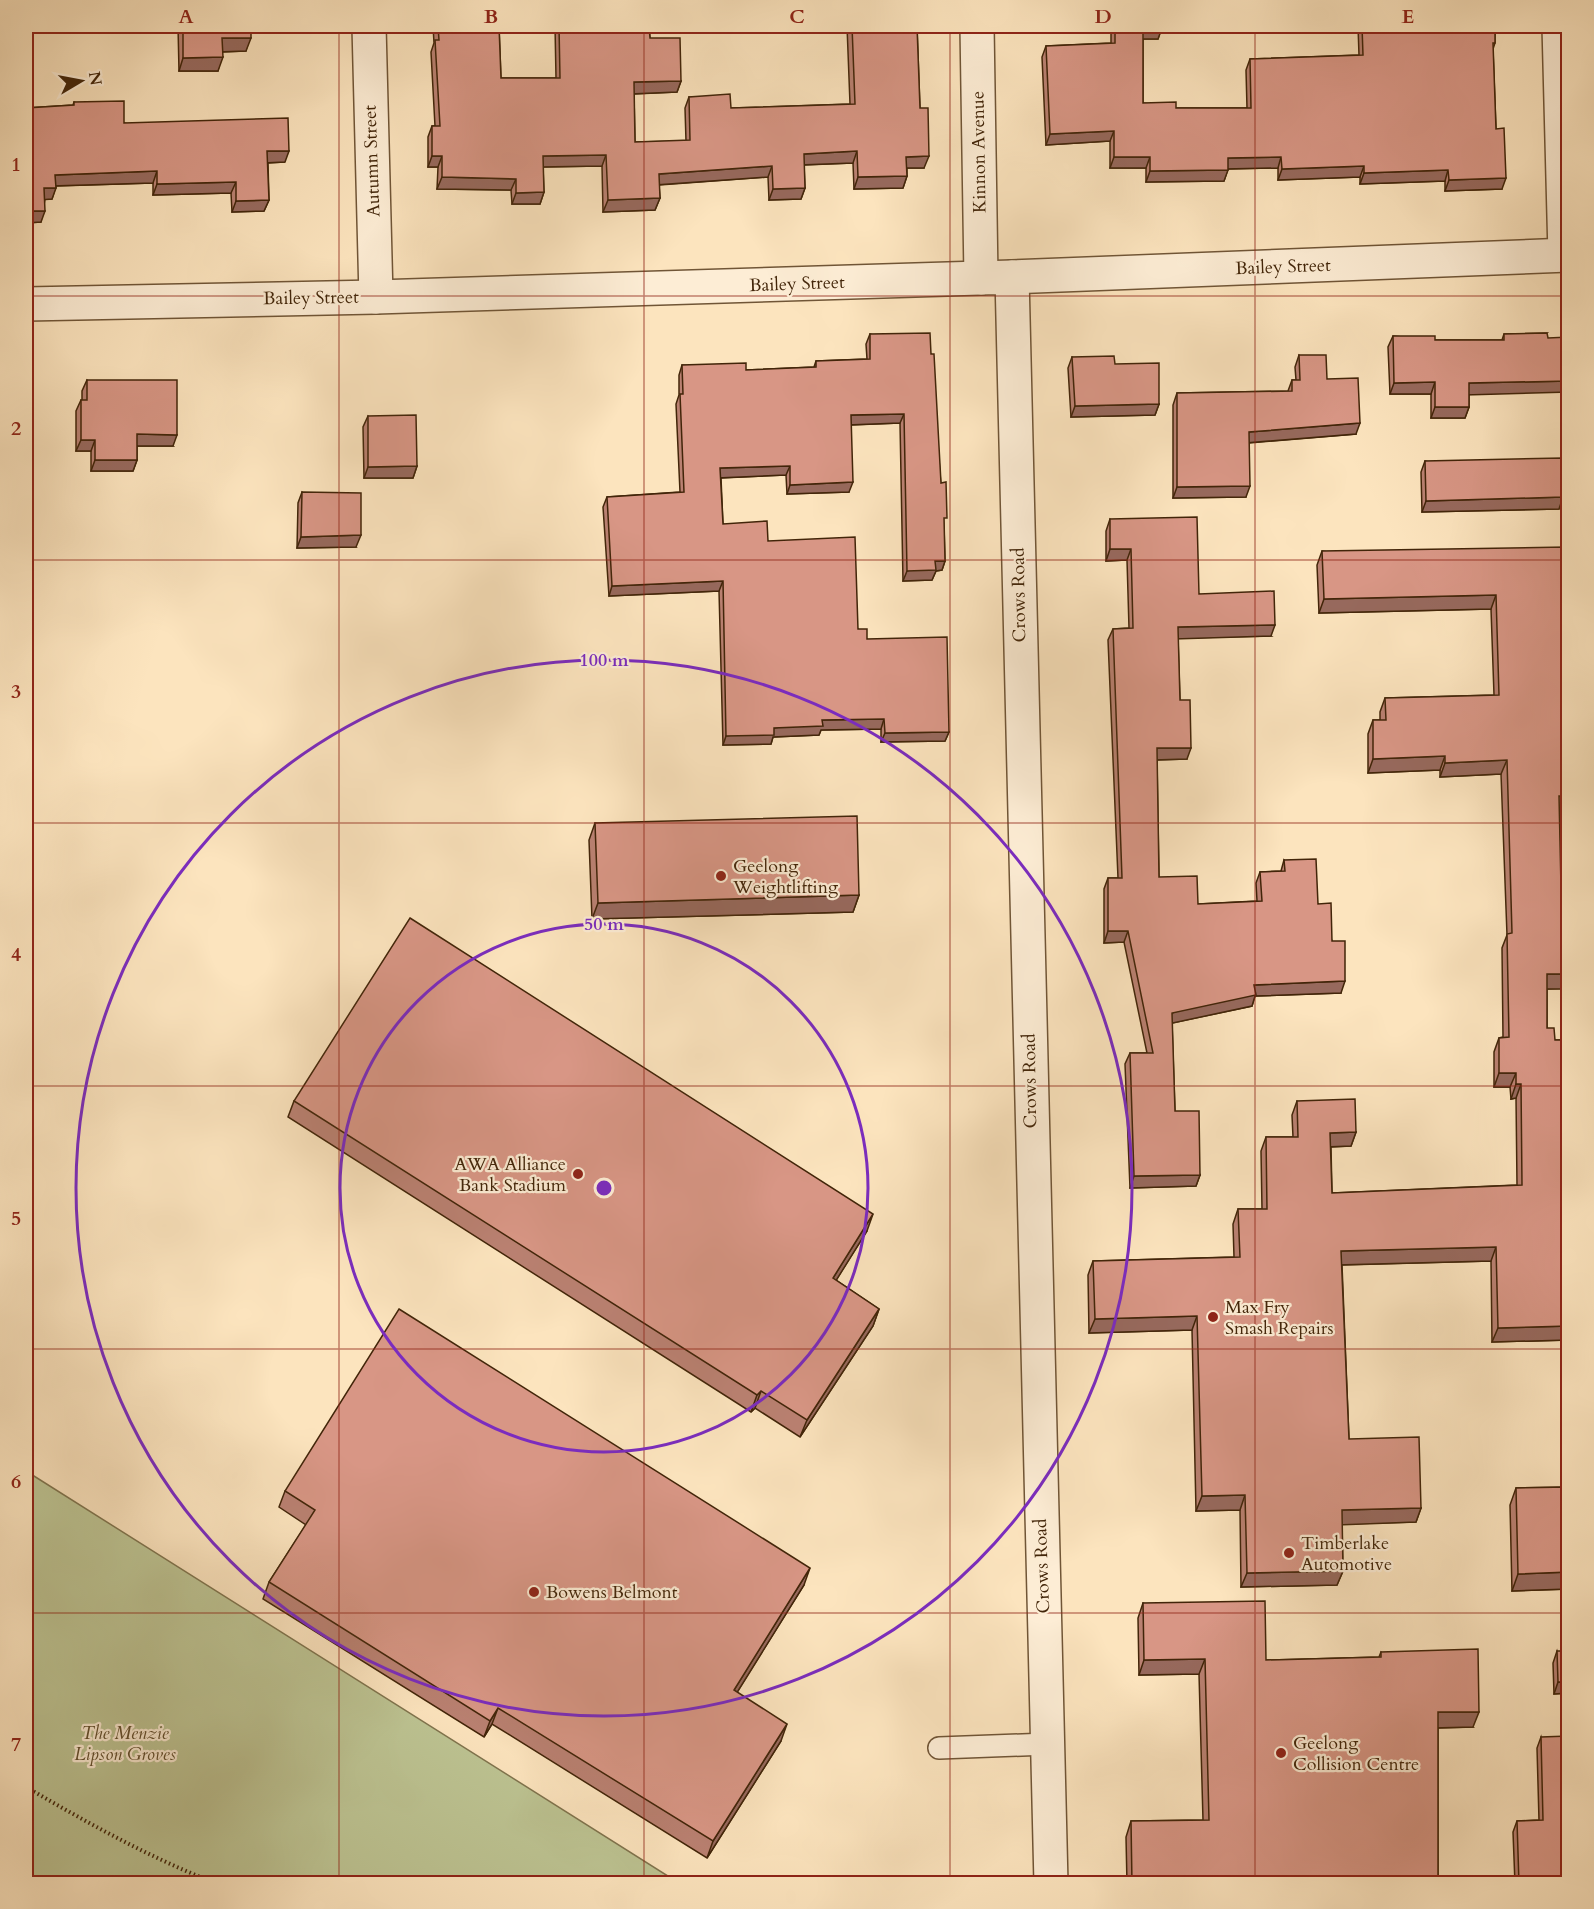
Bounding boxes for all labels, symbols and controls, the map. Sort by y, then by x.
text: A [178,3,194,30]
text: B [484,3,498,30]
text: C [789,3,805,30]
text: D [1094,3,1112,30]
text: E [1402,3,1414,30]
north arrow [51,51,111,111]
text: N [83,70,107,87]
street label: Kinnon Avenue [965,91,993,213]
street label: Autumn Street [358,104,386,217]
text: 1 [11,151,21,178]
street label: Bailey Street [1235,253,1331,281]
street label: Bailey Street [749,270,845,298]
street label: Bailey Street [263,285,359,311]
text: 2 [11,415,21,442]
street label: Crows Road [1006,547,1032,643]
text: 100 m [579,648,629,673]
text: 3 [11,678,21,705]
place label: Geelong Weightlifting [732,854,839,900]
marker: Geelong Weightlifting [714,869,728,883]
text: 50 m [584,912,624,937]
text: 4 [11,941,21,968]
street label: Crows Road [1017,1033,1043,1129]
place label: AWA Alliance Bank Stadium [454,1152,567,1198]
marker: AWA Alliance Bank Stadium [571,1167,585,1181]
centre of rings [594,1178,614,1198]
text: 5 [11,1205,21,1232]
place label: Max Fry Smash Repairs [1225,1295,1333,1341]
marker: Max Fry Smash Repairs [1206,1310,1220,1324]
text: 6 [11,1468,21,1495]
street label: Crows Road [1028,1518,1056,1614]
place label: Timberlake Automotive [1301,1531,1392,1577]
marker: Timberlake Automotive [1282,1546,1296,1560]
place label: Bowens Belmont [546,1580,678,1605]
marker: Bowens Belmont [527,1585,541,1599]
park label: The Menzie Lipson Groves [74,1721,176,1767]
text: 7 [11,1731,21,1758]
place label: Geelong Collision Centre [1293,1731,1419,1777]
marker: Geelong Collision Centre [1274,1746,1288,1760]

